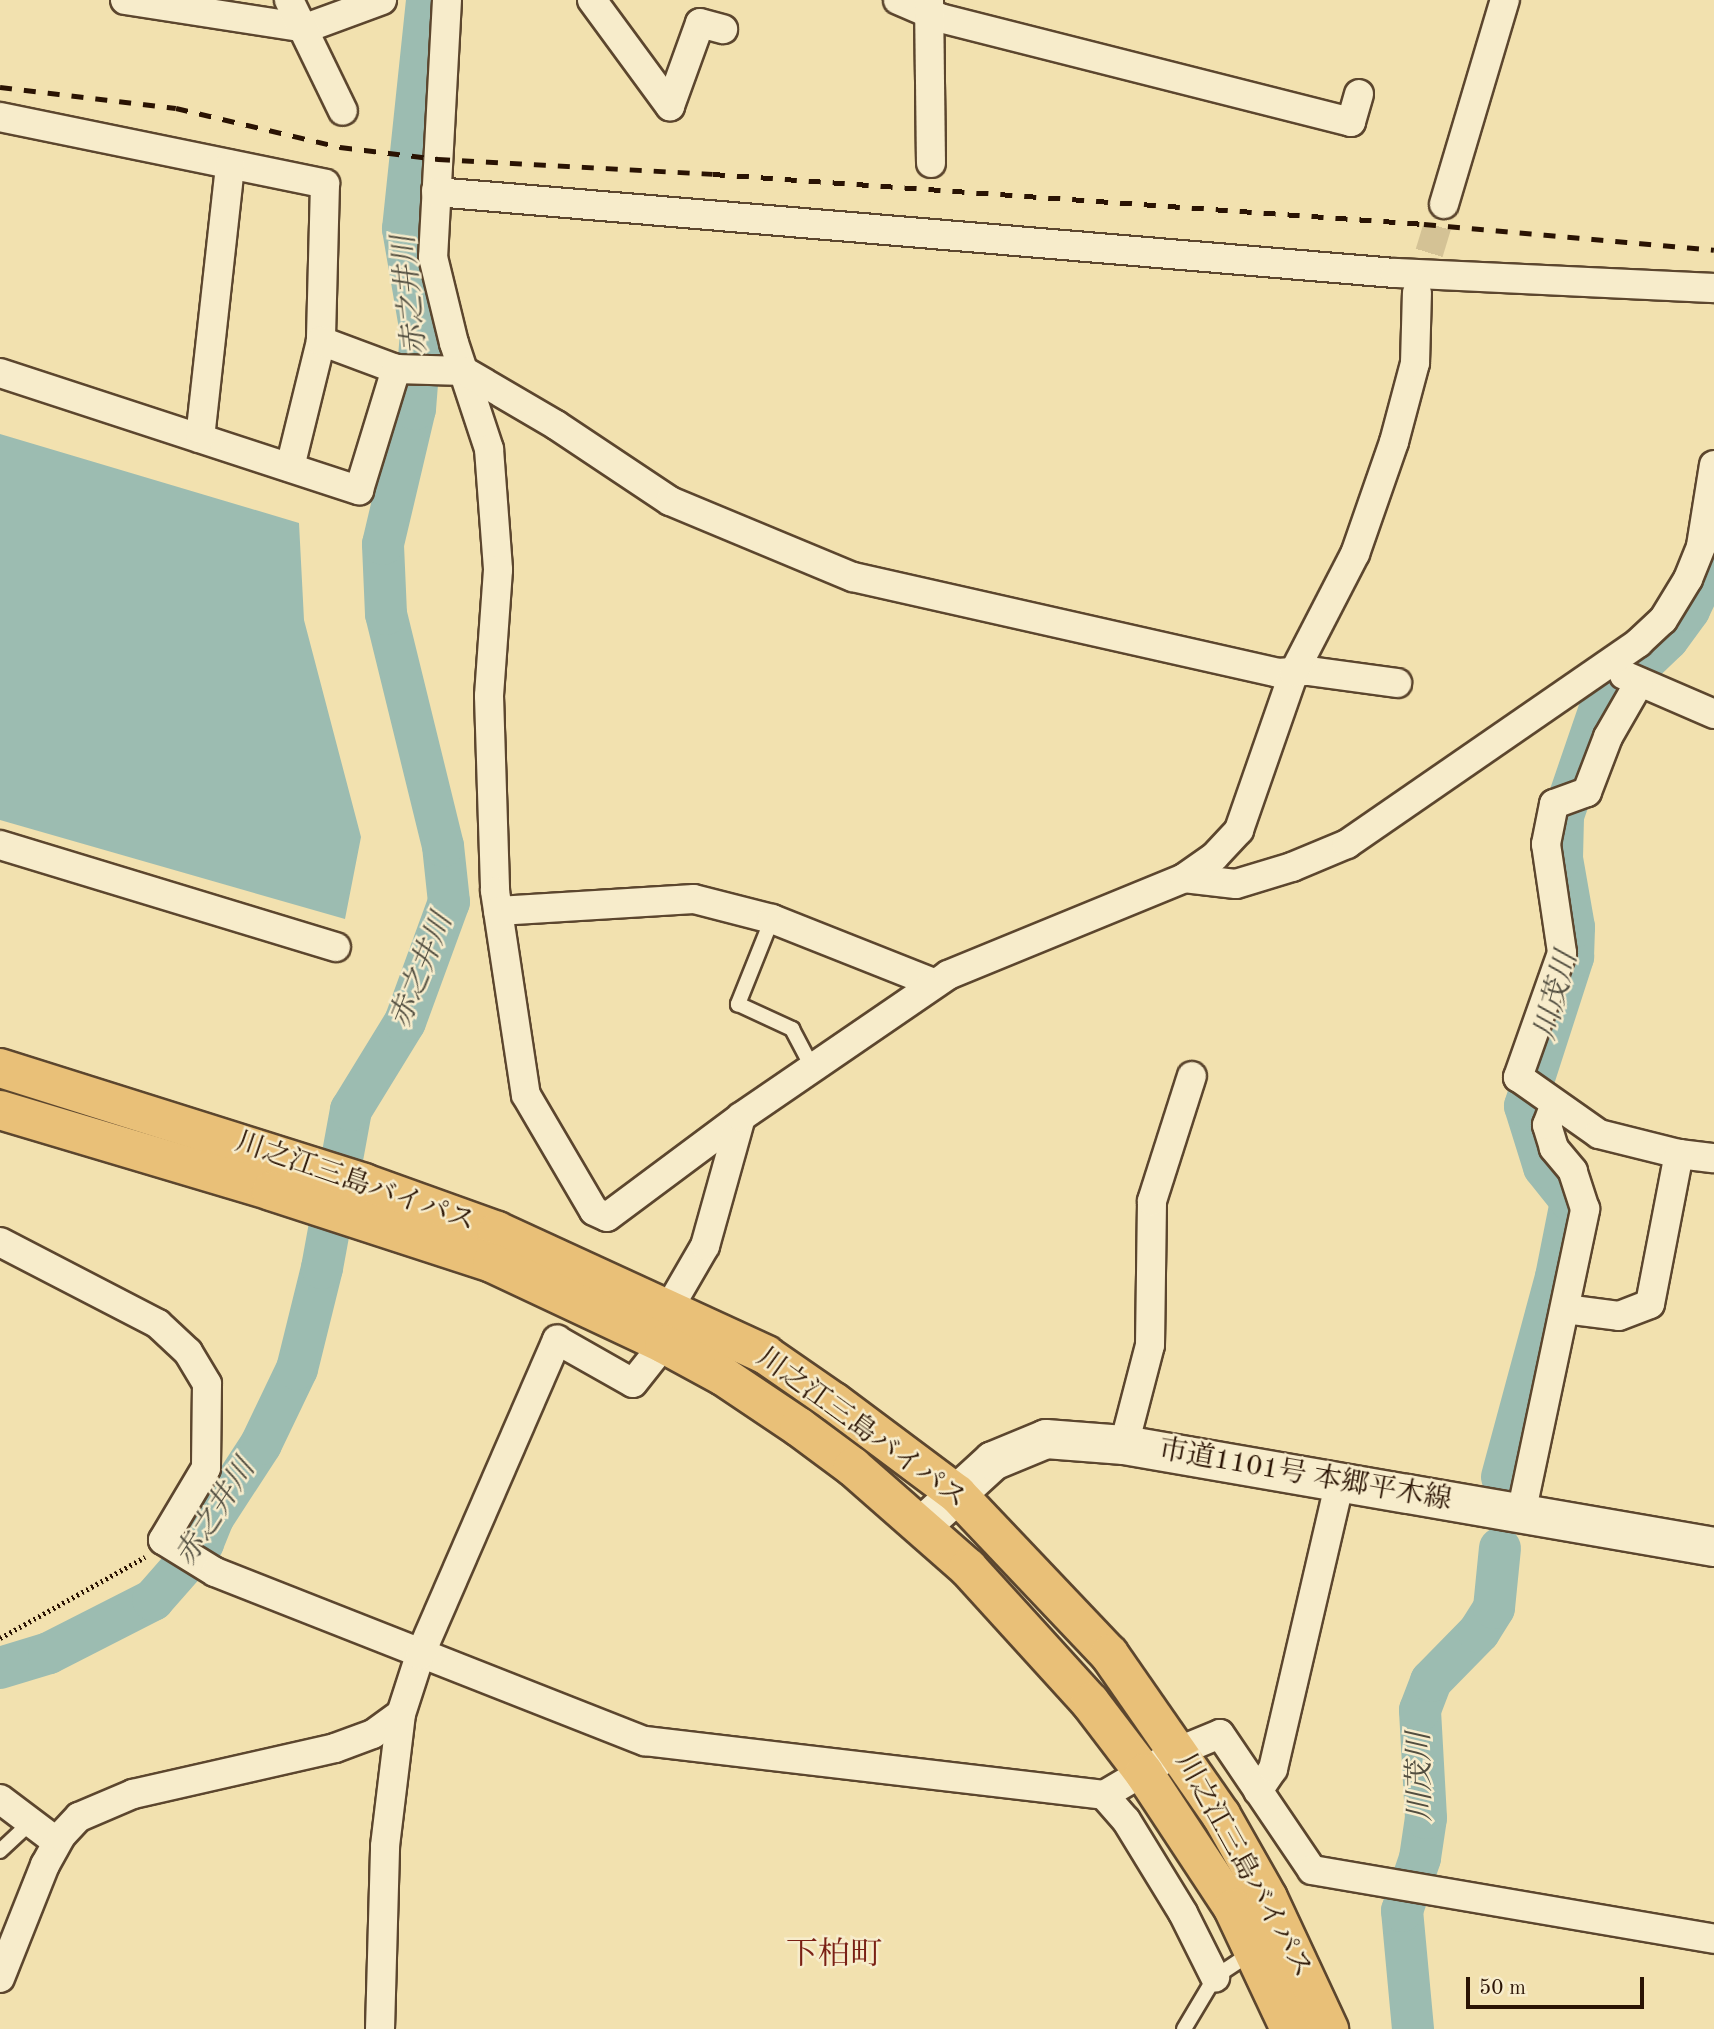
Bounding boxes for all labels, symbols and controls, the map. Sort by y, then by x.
water label: 赤之井川 [387,233,435,357]
water label: 赤之井川 [383,909,461,1033]
water label: 川茂川 [1528,948,1586,1044]
street label: 川之江三島バイパス [230,1126,480,1240]
street label: 川之江三島バイパス [749,1341,973,1517]
street label: 市道1101号 本郷平木線 [1156,1434,1454,1518]
water label: 赤之井川 [168,1453,264,1573]
water label: 川茂川 [1402,1732,1440,1822]
street label: 川之江三島バイパス [1167,1748,1319,1984]
district label: 下柏町 [786,1937,882,1975]
scale bar [1469,1962,1648,2006]
text: 50 m [1479,1978,1526,1999]

